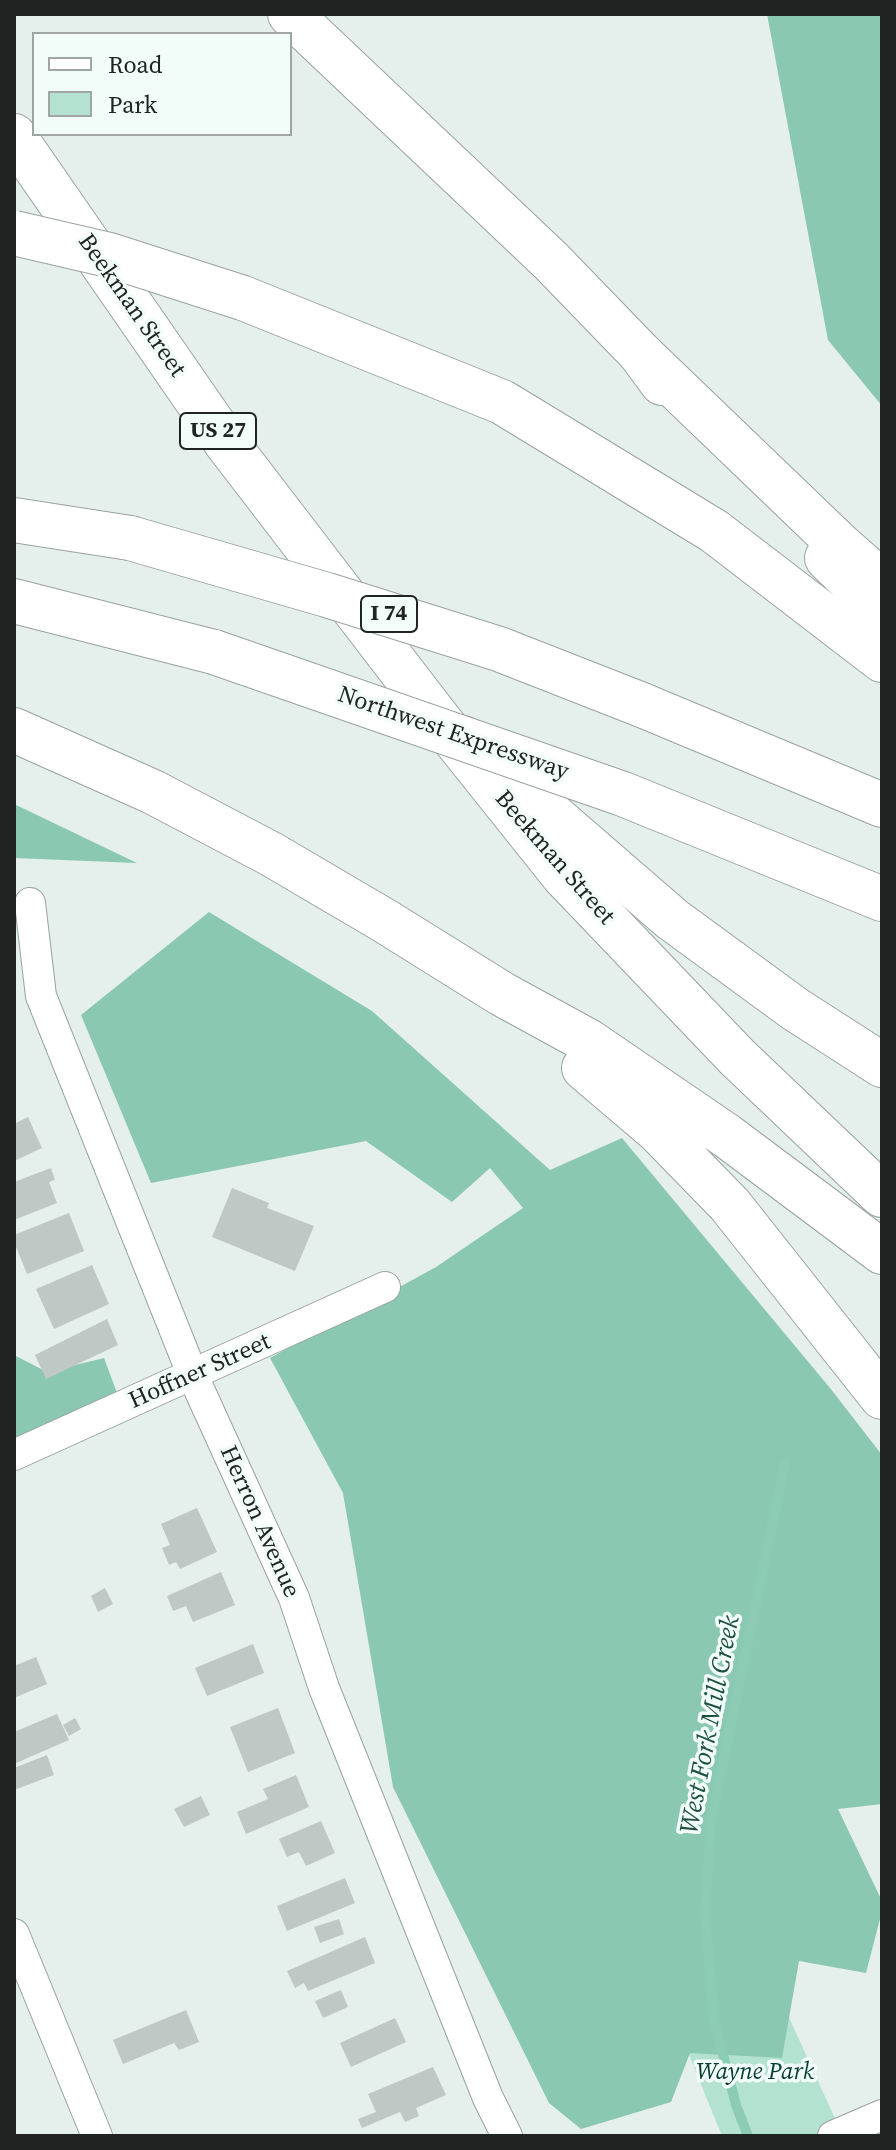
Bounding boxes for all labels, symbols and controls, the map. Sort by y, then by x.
legend [32,32,292,136]
text: Road [108,48,162,81]
text: Park [108,88,157,121]
street label: Beekman Street [71,229,191,383]
road number: US 27 [180,413,256,449]
road number: I 74 [361,596,417,632]
street label: Northwest Expressway [334,681,572,787]
street label: Beekman Street [488,785,620,931]
street label: Hoffner Street [125,1328,275,1416]
street label: Herron Avenue [213,1442,305,1602]
water label: West Fork Mill Creek [675,1613,747,1837]
park label: Wayne Park [696,2059,814,2087]

